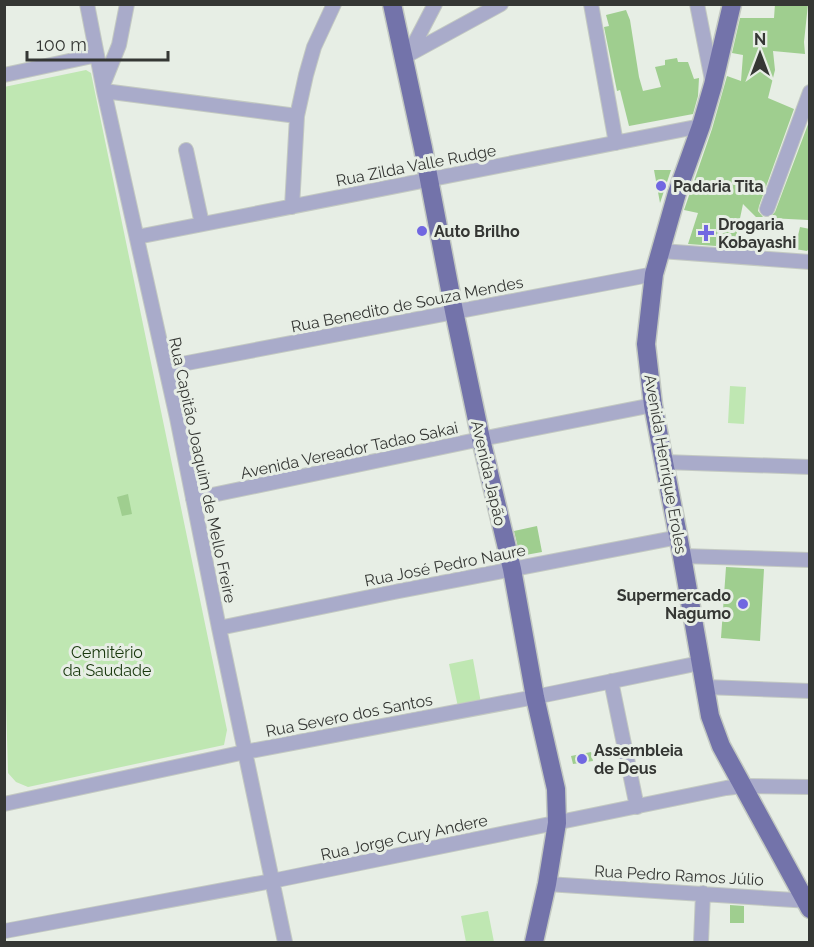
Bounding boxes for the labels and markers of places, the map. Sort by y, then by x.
place label: Padaria Tita [673,177,764,196]
marker: Padaria Tita [654,179,668,193]
place label: Drogaria Kobayashi [718,215,796,252]
place label: Auto Brilho [434,222,520,241]
marker: Auto Brilho [415,224,429,238]
marker: Drogaria Kobayashi [699,226,713,240]
place label: Supermercado Nagumo [617,586,731,623]
marker: Supermercado Nagumo [736,597,750,611]
place label: Assembleia de Deus [594,741,683,778]
marker: Assembleia de Deus [575,752,589,766]

